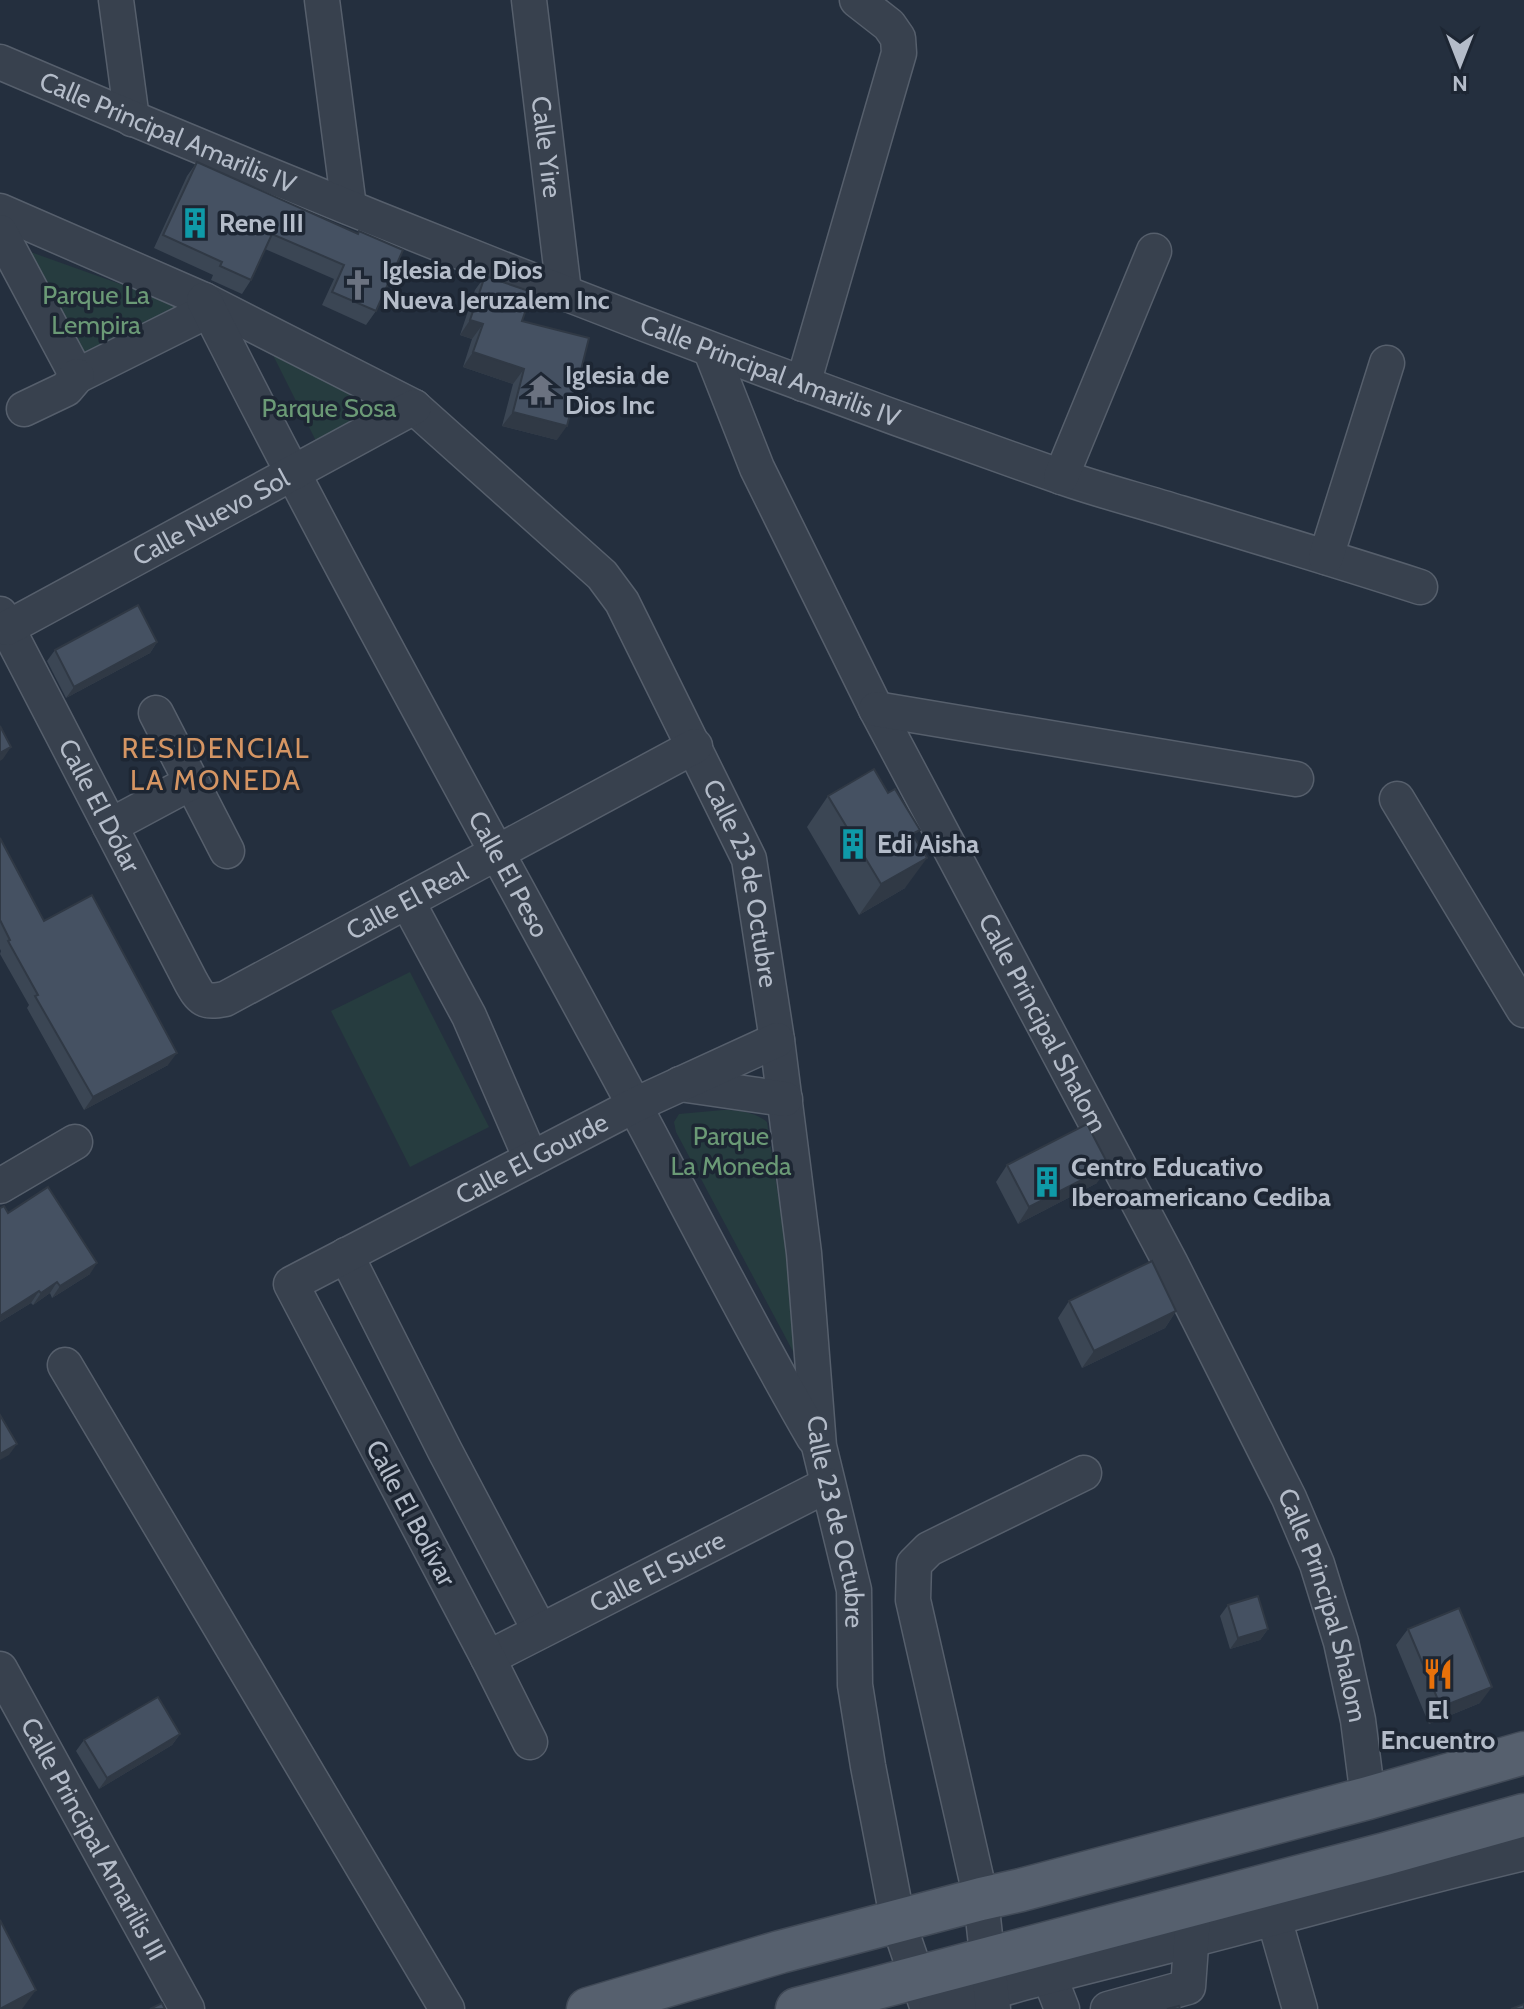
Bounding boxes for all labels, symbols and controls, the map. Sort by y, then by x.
north arrow [1420,24,1500,104]
street label: Calle Principal Amarilis IV [35,65,301,200]
text: N [1452,70,1468,97]
street label: Calle Yire [525,94,569,200]
building icon: Rene III [178,206,212,240]
place label: Rene III [219,207,304,239]
place label: Iglesia de Dios Nueva Jeruzalem Inc [382,254,610,316]
church icon: Iglesia de Dios Nueva Jeruzalem Inc [341,268,375,302]
park label: Parque La Lempira [42,279,150,341]
street label: Calle Principal Amarilis IV [636,308,905,434]
place label: Iglesia de Dios Inc [565,359,669,421]
temple icon: Iglesia de Dios Inc [524,373,558,407]
park label: Parque Sosa [262,392,397,424]
street label: Calle Nuevo Sol [127,462,295,573]
district label: RESIDENCIAL LA MONEDA [121,731,311,797]
street label: Calle El Dólar [52,733,148,879]
street label: Calle 23 de Octubre [696,774,785,990]
street label: Calle El Peso [461,805,556,943]
building icon: Edi Aisha [836,827,870,861]
place label: Edi Aisha [877,828,979,860]
street label: Calle El Real [341,855,473,947]
street label: Calle Principal Shalom [972,908,1114,1138]
street label: Calle El Gourde [450,1106,613,1212]
park label: Parque La Moneda [670,1120,792,1182]
place label: Centro Educativo Iberoamericano Cediba [1071,1151,1331,1213]
building icon: Centro Educativo Iberoamericano Cediba [1030,1165,1064,1199]
street label: Calle 23 de Octubre [801,1414,870,1628]
street label: Calle El Bolívar [359,1434,463,1592]
street label: Calle Principal Shalom [1271,1483,1374,1725]
street label: Calle El Sucre [584,1524,730,1620]
restaurant icon: El Encuentro [1421,1657,1455,1691]
place label: El Encuentro [1381,1694,1496,1756]
street label: Calle Principal Amarilis III [14,1712,173,1966]

